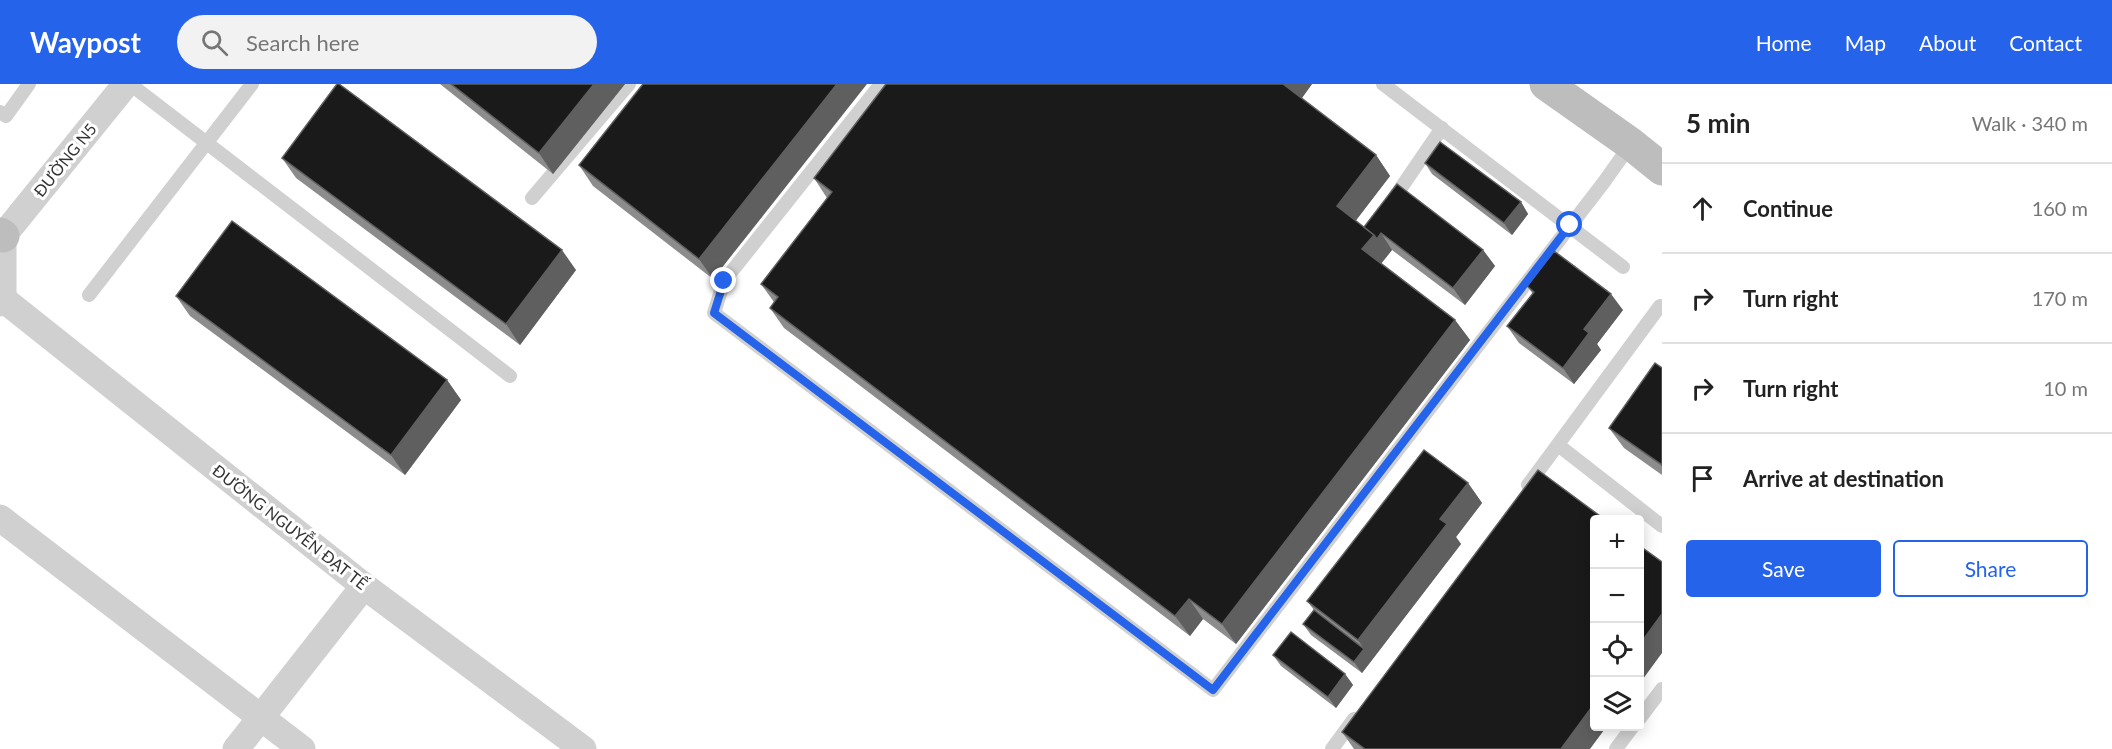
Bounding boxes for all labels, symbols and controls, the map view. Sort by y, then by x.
search box [177,15,597,69]
text: Waypost [30,25,141,59]
icon: search [198,26,231,59]
text: Search here [246,29,359,56]
text: Home [1756,30,1812,55]
text: Map [1845,30,1886,55]
text: About [1919,30,1976,55]
text: Contact [2009,30,2082,55]
text: 5 min [1686,107,1750,139]
text: Walk · 340 m [1972,111,2088,135]
street label: ĐƯỜNG N5 [29,119,100,200]
icon: ahead [1686,192,1719,225]
text: Continue [1743,195,1833,222]
text: 160 m [2032,196,2088,220]
route start [1556,211,1582,237]
route end [710,267,736,293]
icon: right [1686,282,1719,315]
text: Turn right [1743,285,1838,312]
text: 170 m [2032,286,2088,310]
icon: right [1686,372,1719,405]
text: Turn right [1743,375,1838,402]
text: 10 m [2043,376,2088,400]
street label: ĐƯỜNG NGUYỄN ĐẠT TẾ [209,460,372,593]
icon: arrive [1686,462,1719,495]
text: Arrive at destination [1743,465,1944,492]
map controls [1590,515,1644,731]
button: + [1590,515,1644,569]
button: Save [1686,540,1881,597]
button: Share [1893,540,2088,597]
button: − [1590,569,1644,623]
button: locate [1590,623,1644,677]
button: layers [1590,677,1644,731]

